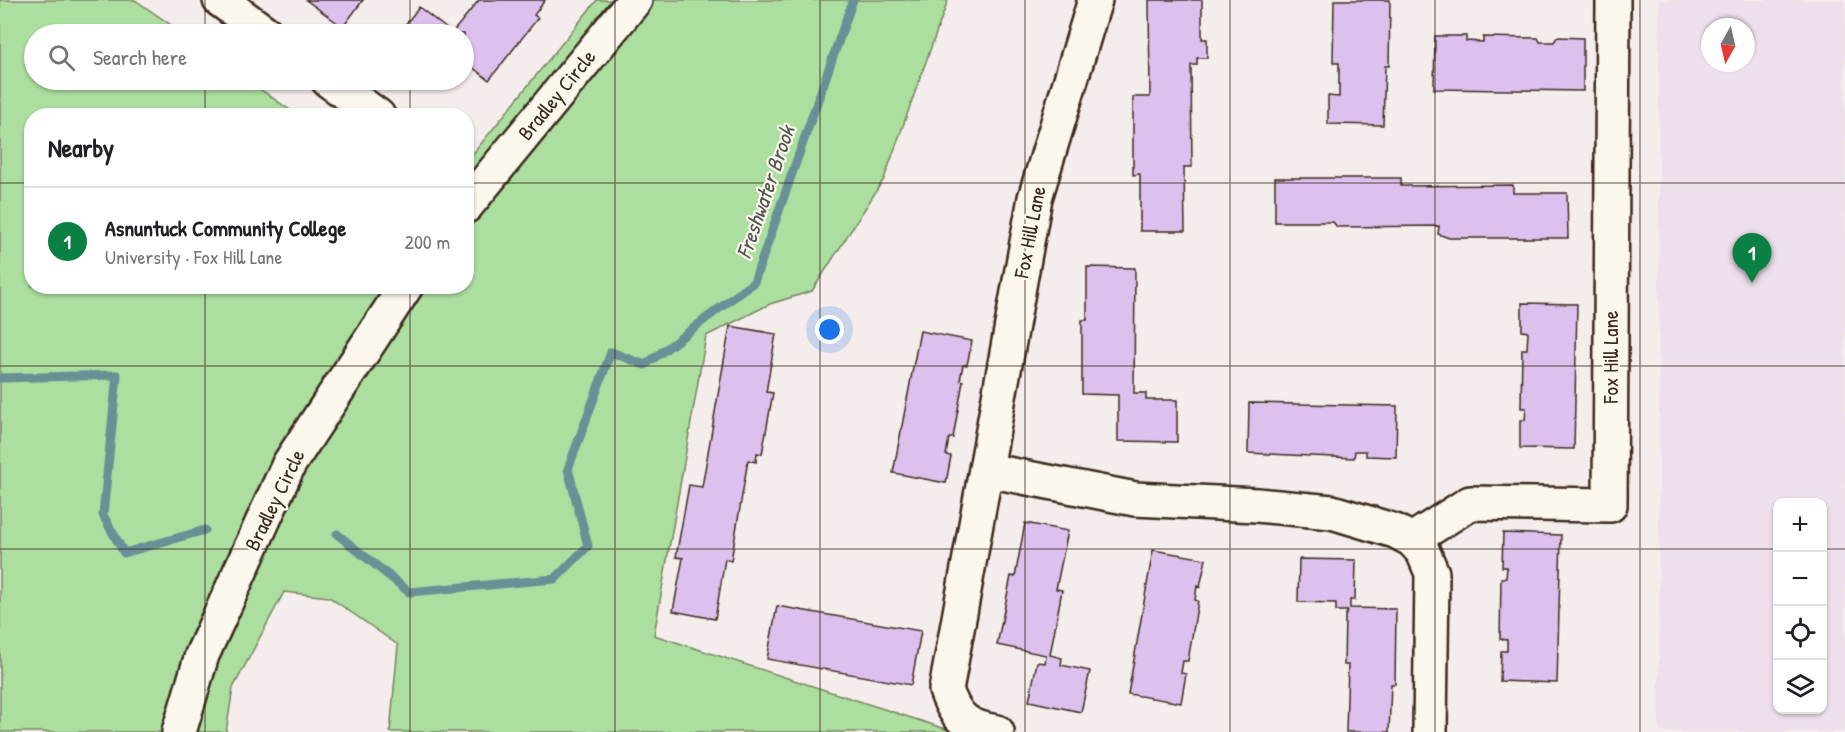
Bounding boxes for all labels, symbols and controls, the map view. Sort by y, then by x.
north arrow [1701,18,1755,72]
search box [24,24,474,90]
icon: search [45,41,78,74]
text: Search here [93,42,187,72]
street label: Bradley Circle [511,43,602,146]
water label: Freshwater Brook [728,120,802,262]
text: Nearby [48,130,114,165]
street label: Fox Hill Lane [1006,184,1053,281]
text: Asnuntuck Community College [105,213,346,243]
text: 1 [64,228,71,255]
text: 200 m [405,228,450,255]
pin: 1 [1732,234,1772,283]
text: University · Fox Hill Lane [105,243,282,270]
street label: Fox Hill Lane [1596,311,1625,404]
your location [815,315,844,344]
street label: Bradley Circle [238,444,312,555]
map controls [1773,498,1827,714]
button: + [1773,498,1827,552]
button: − [1773,552,1827,606]
button: locate [1773,606,1827,660]
button: layers [1773,660,1827,714]

